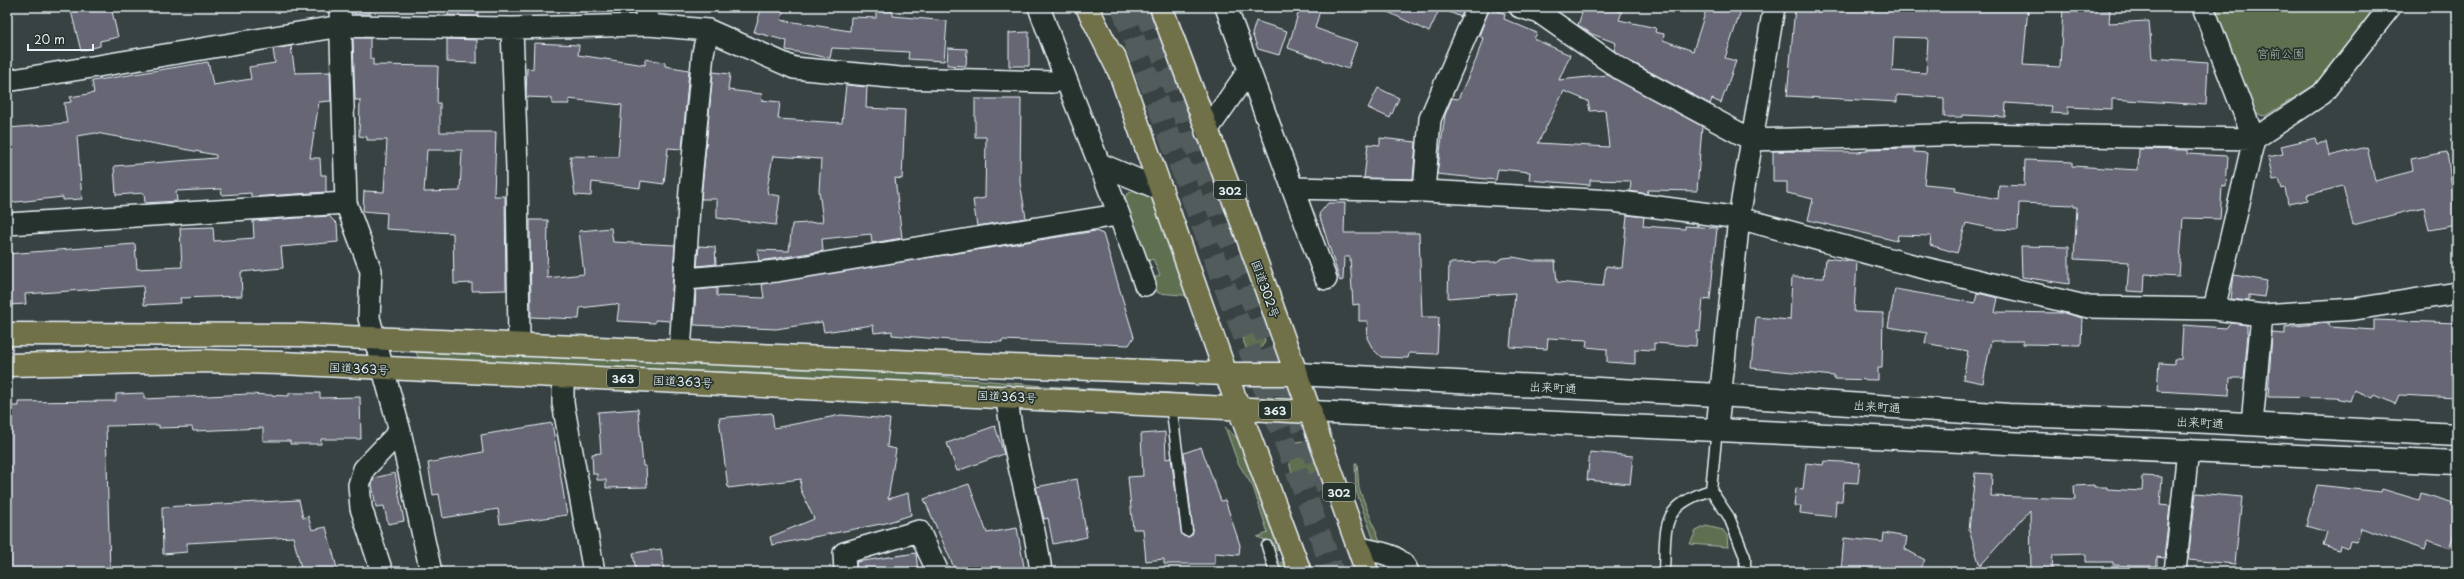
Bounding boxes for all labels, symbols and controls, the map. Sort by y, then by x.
scale bar [28,26,93,52]
text: 20 m [34,30,65,48]
park label: 宮前公園 [2257,44,2305,62]
road number: 302 [1214,181,1246,199]
street label: 国道302号 [1247,257,1285,321]
street label: 国道363号 [328,357,390,379]
road number: 363 [607,369,639,387]
street label: 国道363号 [652,370,714,392]
street label: 出来町通 [1529,377,1577,397]
street label: 国道363号 [976,385,1038,407]
street label: 出来町通 [1852,395,1902,417]
road number: 363 [1259,401,1291,419]
street label: 出来町通 [2176,412,2224,432]
road number: 302 [1323,483,1355,501]

